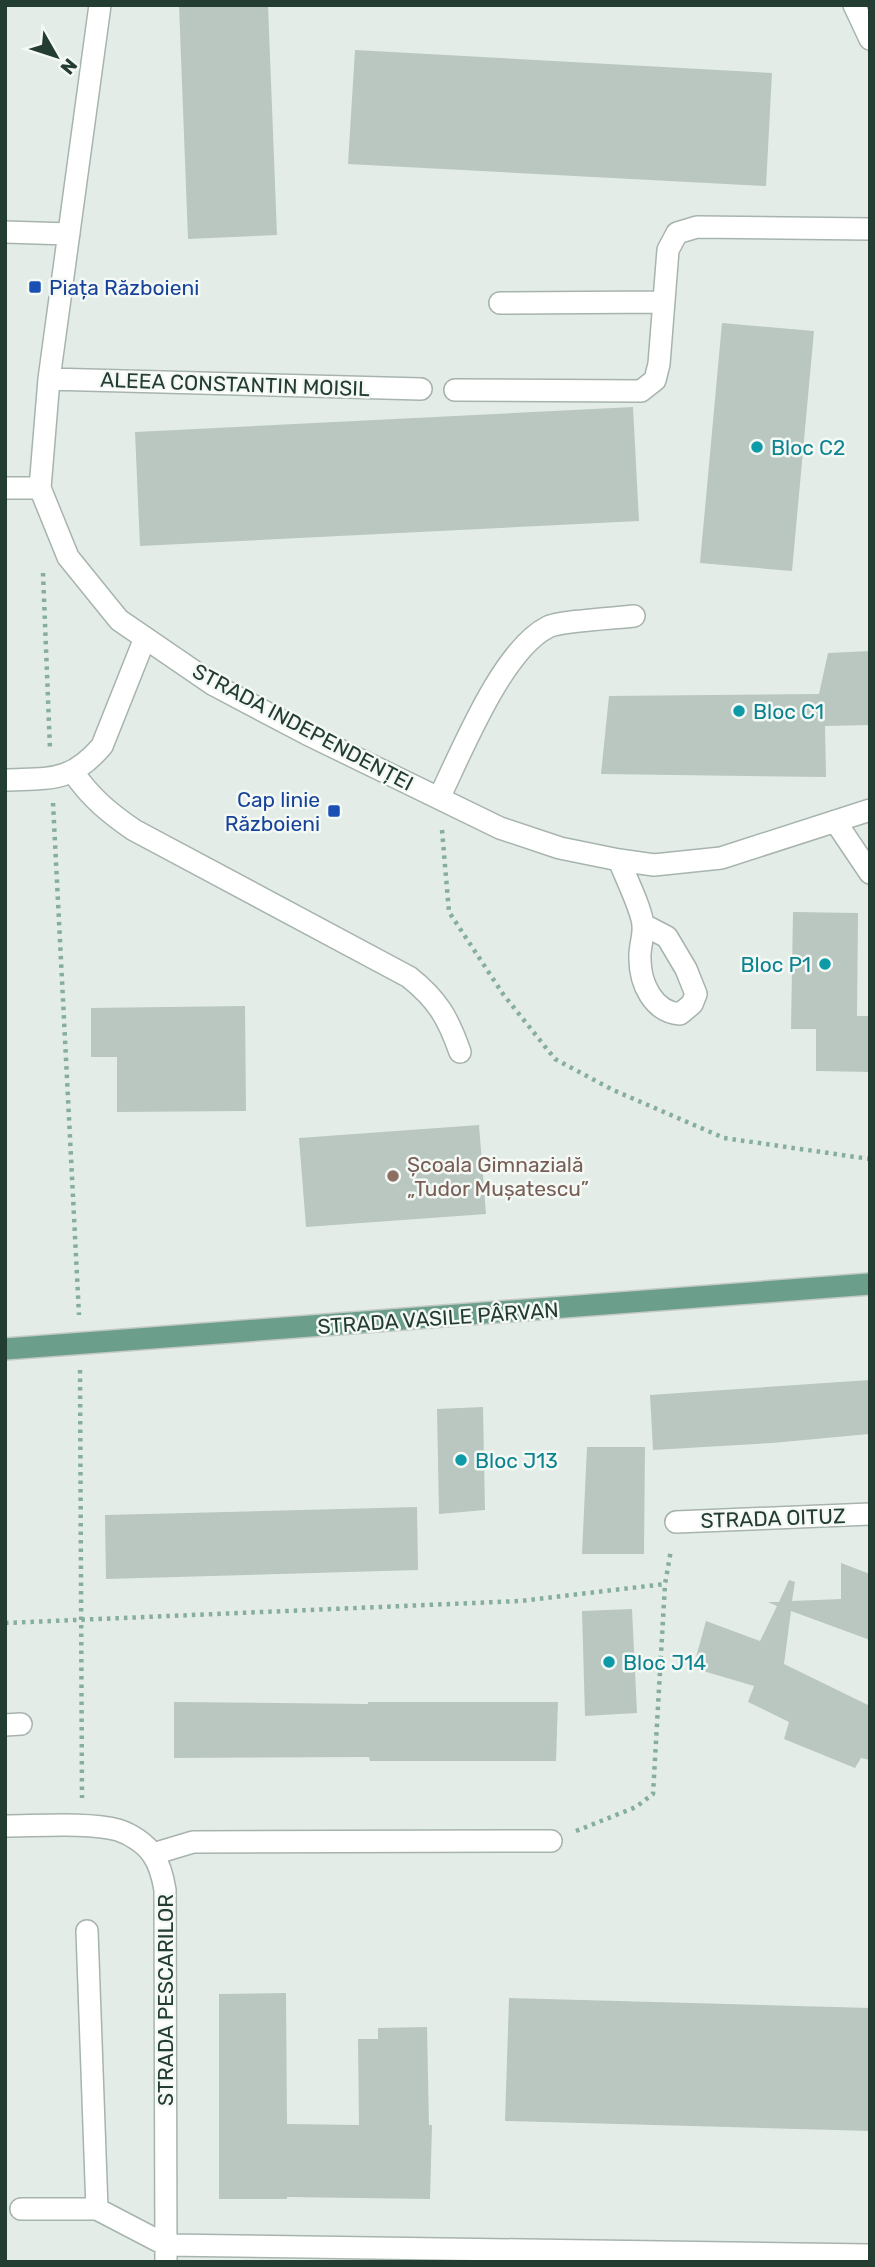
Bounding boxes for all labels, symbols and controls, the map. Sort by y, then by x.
north arrow [21,21,91,91]
text: N [56,54,82,79]
place label: Piața Războieni [49,275,199,300]
marker: Piața Războieni [27,279,43,295]
street label: ALEEA CONSTANTIN MOISIL [100,367,370,401]
place label: Bloc C2 [771,435,845,460]
marker: Bloc C2 [749,439,765,455]
street label: STRADA INDEPENDENȚEI [188,658,418,796]
place label: Bloc C1 [753,699,824,724]
marker: Bloc C1 [731,703,747,719]
place label: Cap linie Războieni [225,787,320,836]
marker: Cap linie Războieni [326,803,342,819]
place label: Bloc P1 [741,952,811,977]
marker: Bloc P1 [817,956,833,972]
place label: Școala Gimnazială „Tudor Mușatescu” [407,1152,589,1201]
marker: Școala Gimnazială „Tudor Mușatescu” [385,1168,401,1184]
street label: STRADA VASILE PÂRVAN [317,1297,559,1339]
place label: Bloc J13 [475,1448,558,1473]
marker: Bloc J13 [453,1452,469,1468]
street label: STRADA OITUZ [700,1503,846,1533]
place label: Bloc J14 [623,1650,706,1675]
marker: Bloc J14 [601,1654,617,1670]
street label: STRADA PESCARILOR [153,1894,178,2106]

